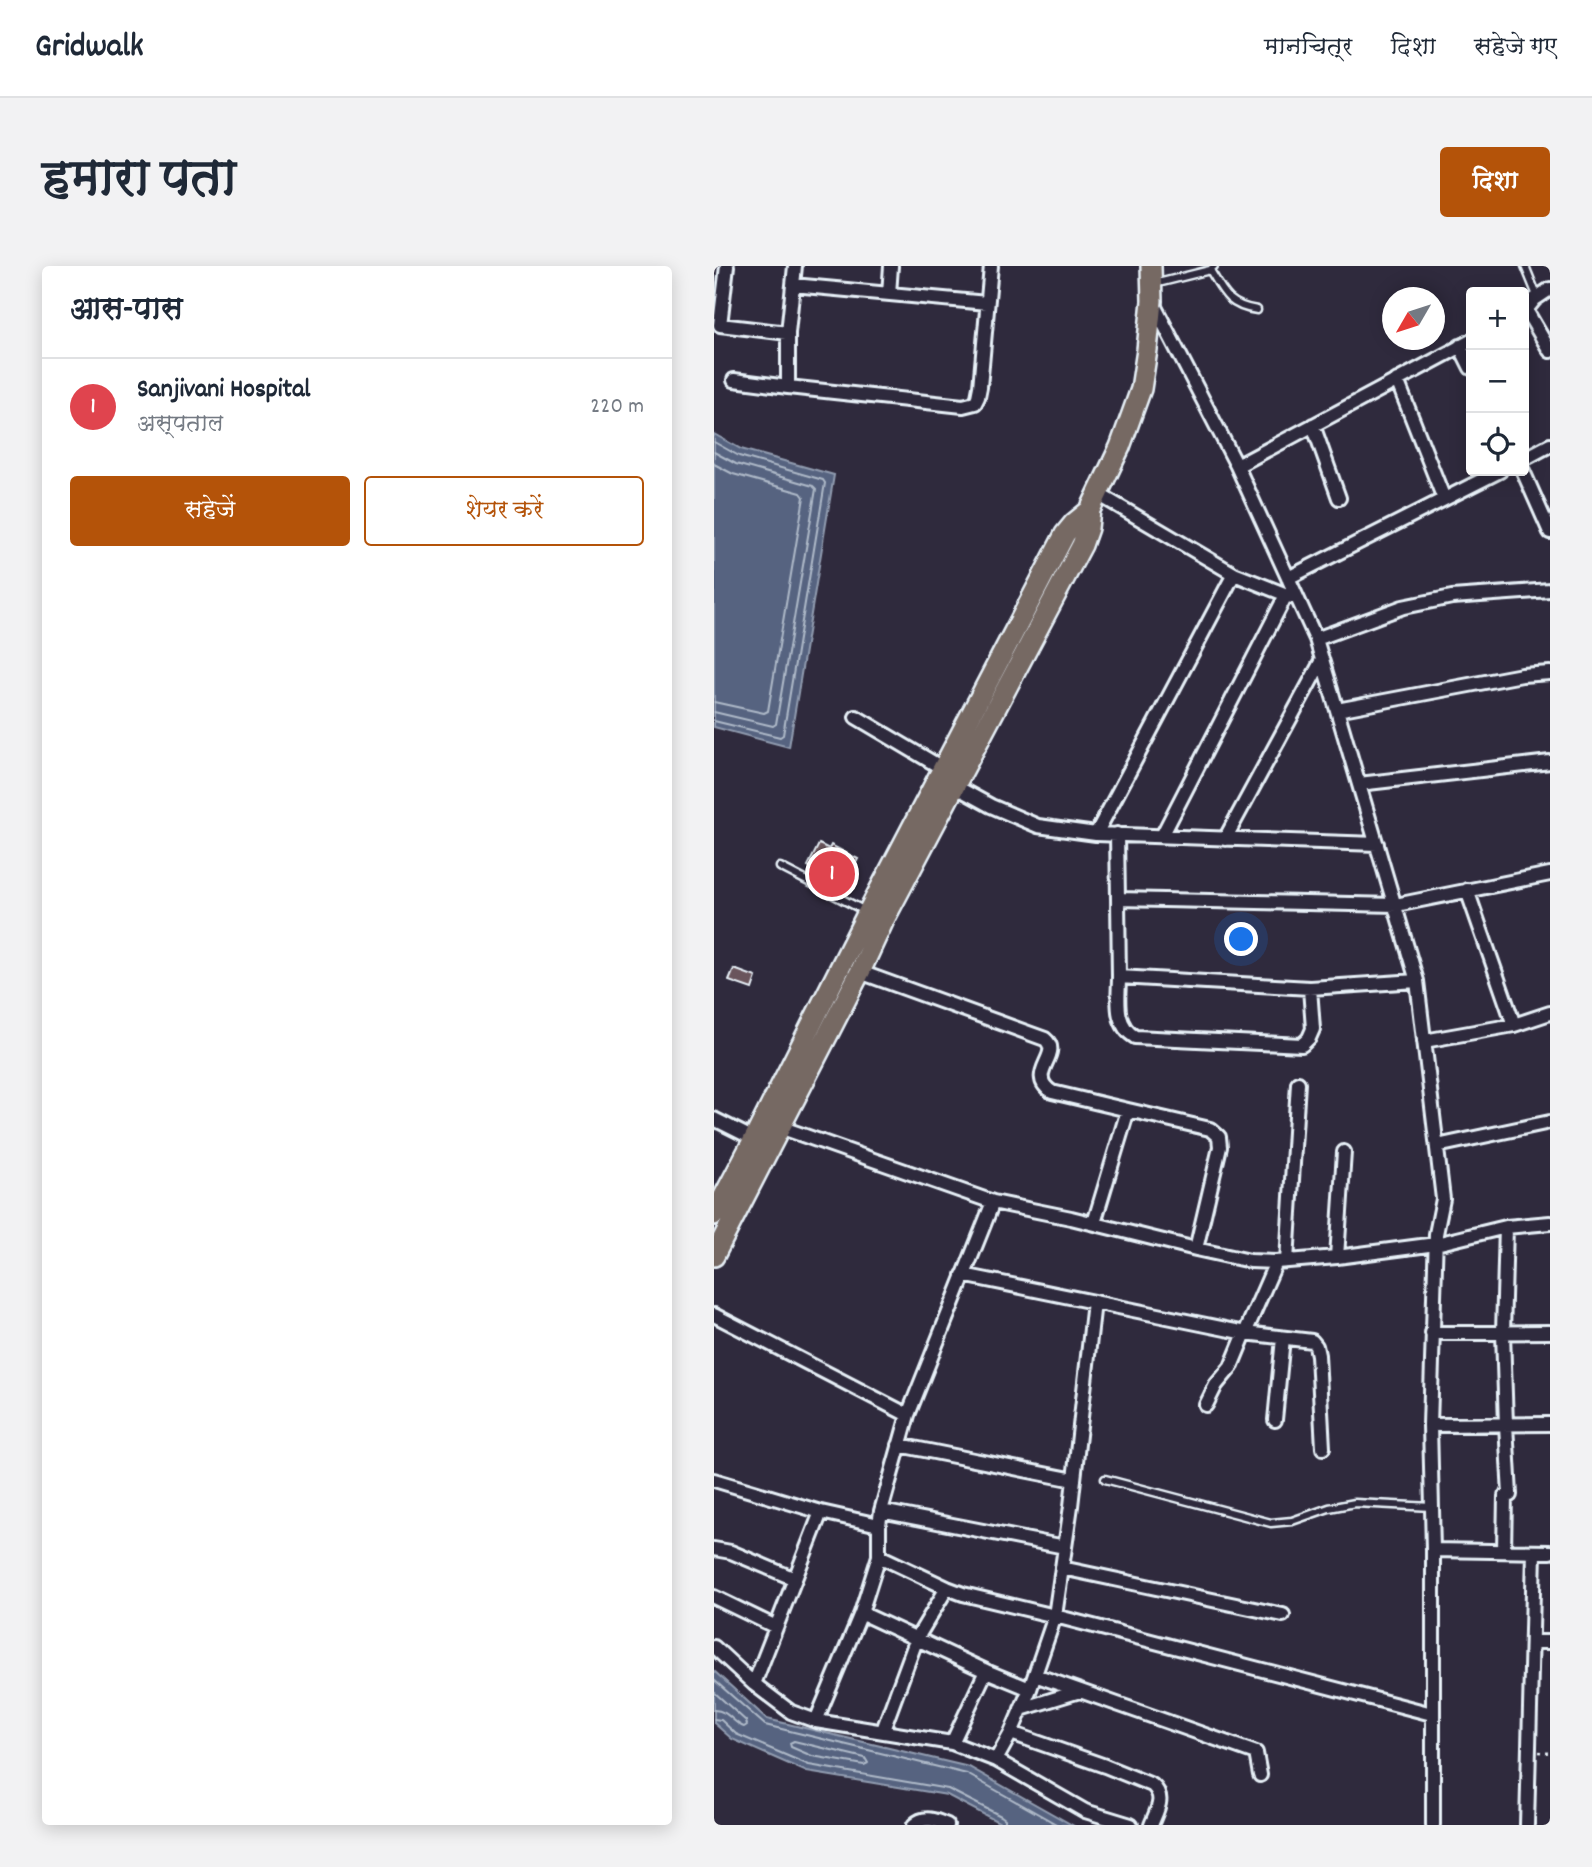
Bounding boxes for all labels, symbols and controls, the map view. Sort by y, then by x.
text: Gridwalk [35,25,144,72]
text: मानचित्र [1264,31,1352,65]
text: दिशा [1390,31,1436,65]
text: सहेजे गए [1474,31,1557,65]
text: हमारा पता [42,147,236,217]
button: दिशा [1440,147,1550,217]
north arrow [1382,287,1445,350]
map controls [1466,287,1529,476]
button: + [1466,287,1529,350]
text: आस-पास [70,290,182,333]
button: − [1466,350,1529,413]
text: Sanjivani Hospital [137,372,311,409]
text: 1 [90,391,96,424]
text: 220 m [590,391,644,424]
text: अस्पताल [137,409,223,442]
button: locate [1466,413,1529,476]
button: सहेजें [70,476,350,546]
button: शेयर करें [364,476,644,546]
pin: 1 [809,848,855,900]
your location [1224,922,1258,956]

